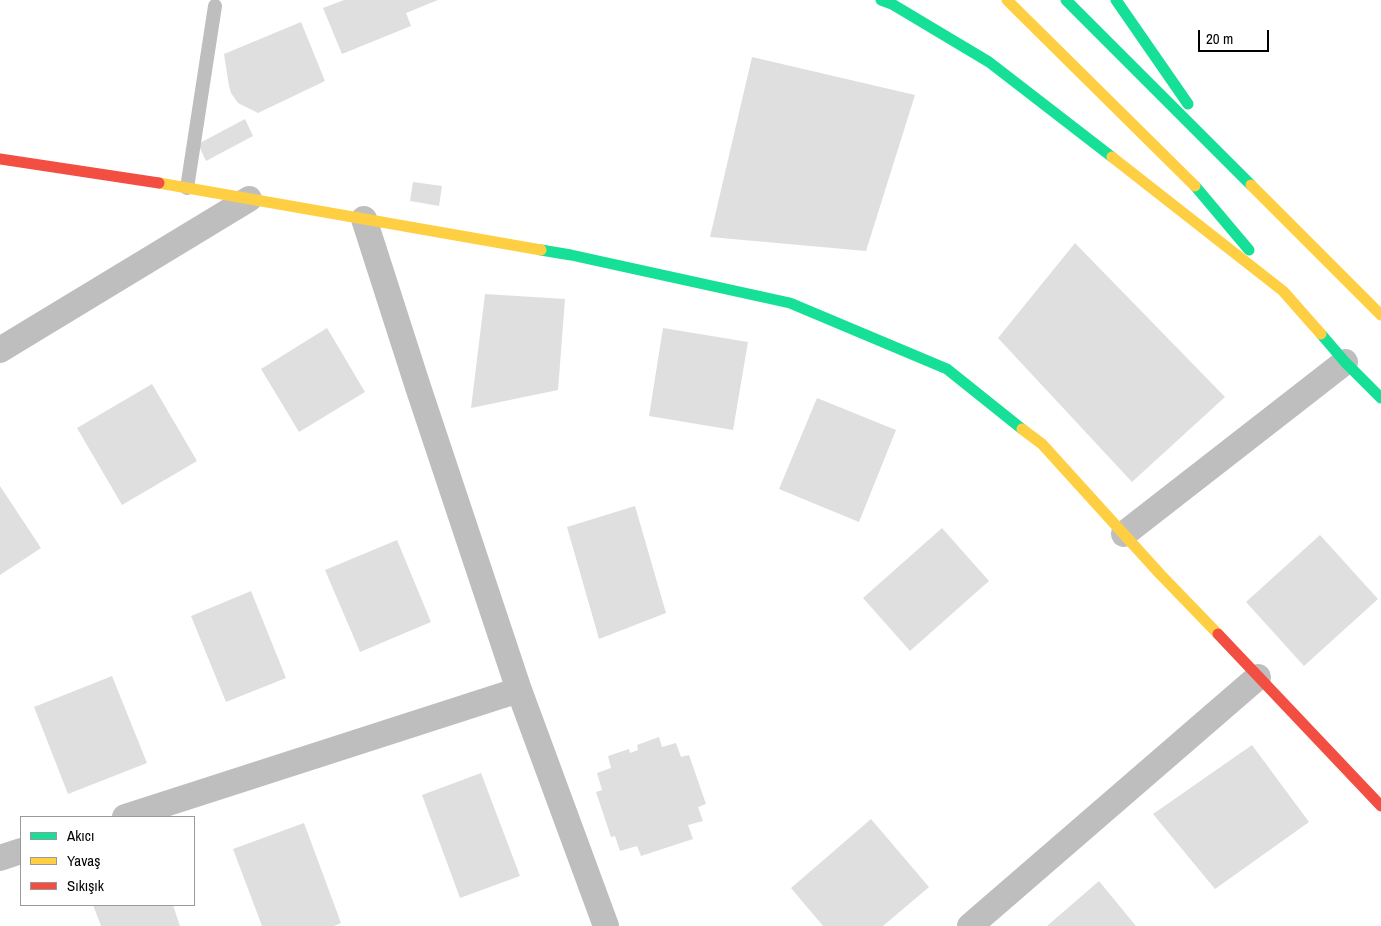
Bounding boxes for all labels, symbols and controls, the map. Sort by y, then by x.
scale bar [1201,20,1272,52]
text: 20 m [1206,28,1233,49]
legend [20,816,195,906]
text: Akıcı [67,825,94,846]
text: Yavaş [67,850,100,871]
text: Sıkışık [67,875,104,896]

